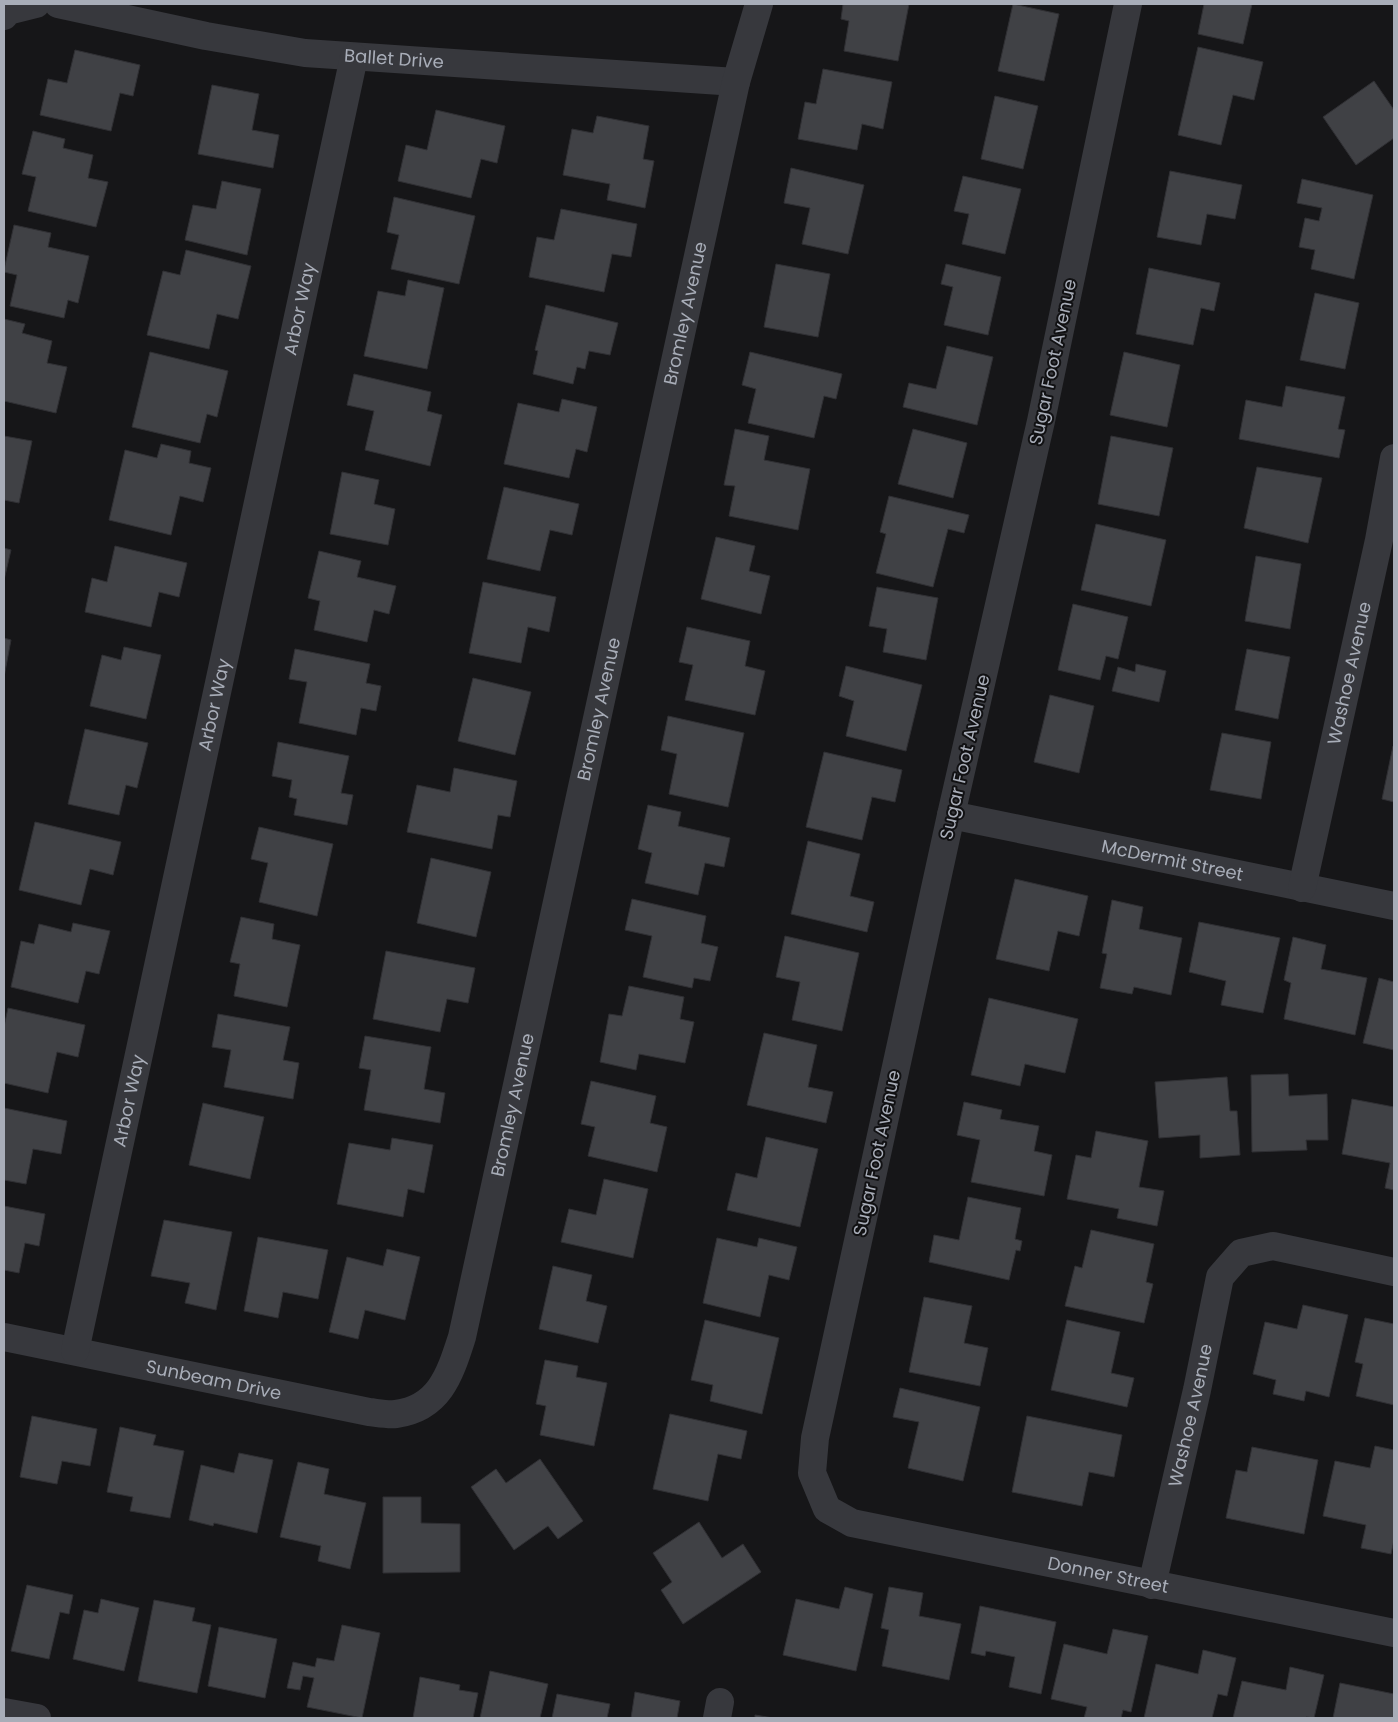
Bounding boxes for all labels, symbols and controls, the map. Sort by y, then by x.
street label: Ballet Drive [343,43,445,74]
street label: Bromley Avenue [657,239,713,387]
street label: Arbor Way [277,260,321,357]
street label: Sugar Foot Avenue [1023,277,1082,447]
street label: Washoe Avenue [1321,599,1377,747]
street label: Bromley Avenue [571,635,626,783]
street label: Arbor Way [192,656,236,753]
street label: Sugar Foot Avenue [933,672,996,842]
street label: McDermit Street [1099,833,1246,887]
street label: Bromley Avenue [484,1031,540,1179]
street label: Arbor Way [106,1052,151,1149]
street label: Sugar Foot Avenue [847,1068,906,1238]
street label: Washoe Avenue [1162,1342,1218,1489]
street label: Sunbeam Drive [144,1353,284,1406]
street label: Donner Street [1046,1550,1171,1599]

